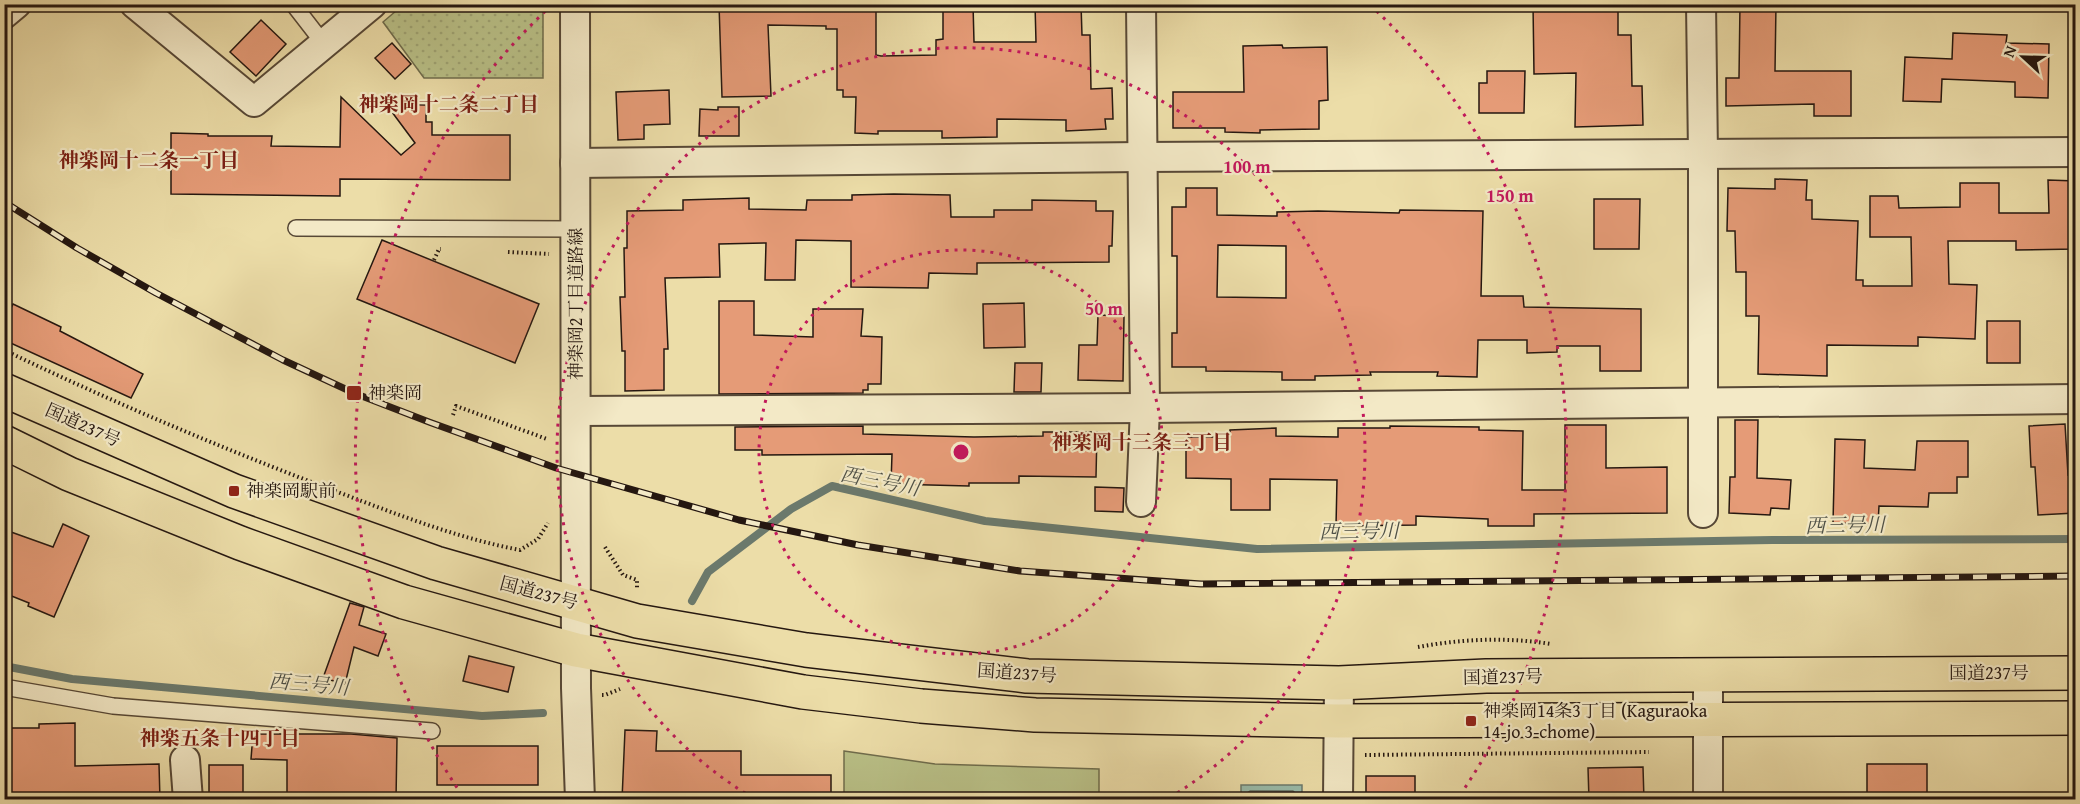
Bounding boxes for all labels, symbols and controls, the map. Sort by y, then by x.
north arrow [1993,27,2053,87]
text: N [1996,42,2022,61]
district label: 神楽岡十二条二丁目 [359,89,539,118]
district label: 神楽岡十二条一丁目 [59,145,239,174]
text: 100 m [1223,153,1271,180]
text: 150 m [1486,182,1534,209]
street label: 神楽岡2丁目道路線 [562,228,589,380]
text: 50 m [1085,295,1124,322]
place label: 神楽岡 [368,379,422,406]
marker: 神楽岡 [345,384,363,402]
street label: 国道237号 [41,396,125,453]
district label: 神楽岡十三条三丁目 [1052,427,1232,456]
centre of rings [951,442,971,462]
water label: 西三号川 [838,459,924,503]
place label: 神楽岡駅前 [246,477,336,504]
marker: 神楽岡駅前 [227,484,241,498]
water label: 西三号川 [1805,509,1887,540]
water label: 西三号川 [1319,515,1401,546]
street label: 国道237号 [497,569,581,616]
street label: 国道237号 [976,656,1058,689]
street label: 国道237号 [1949,659,2029,686]
street label: 国道237号 [1463,662,1543,691]
water label: 西三号川 [268,666,352,702]
place label: 神楽岡14条3丁目 (Kaguraoka 14-jo 3-chome) [1483,697,1708,745]
marker: 神楽岡14条3丁目 (Kaguraoka 14-jo 3-chome) [1464,714,1478,728]
district label: 神楽五条十四丁目 [140,723,300,752]

